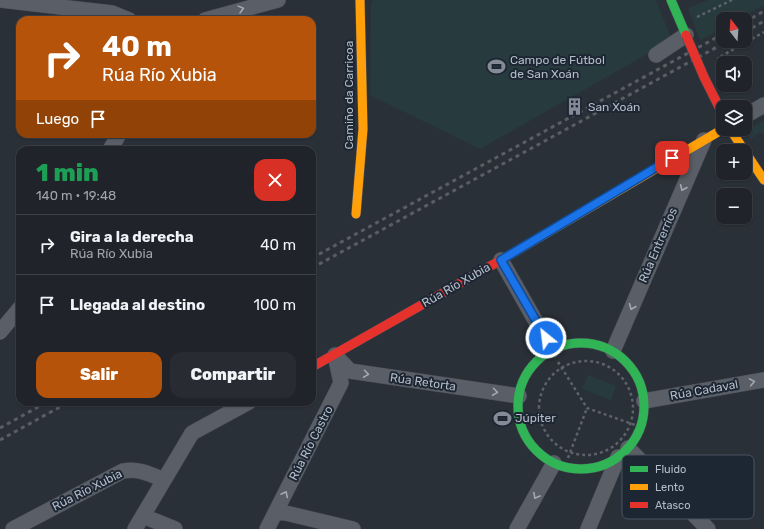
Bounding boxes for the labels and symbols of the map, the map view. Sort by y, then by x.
one-way arrow [238,6,245,14]
north arrow [716,12,752,48]
street label: Camiño da Carricoa [342,41,356,149]
place label: Campo de Fútbol de San Xoán [510,53,605,81]
sports icon: Campo de Fútbol de San Xoán [487,57,507,77]
building icon: San Xoán [565,97,585,117]
place label: San Xoán [588,100,640,114]
pin [655,141,689,175]
one-way arrow [679,184,687,191]
street label: Rúa Entrerríos [636,205,680,285]
street label: Rúa Río Xubia [419,260,493,310]
one-way arrow [629,303,637,311]
position arrow [525,317,567,359]
one-way arrow [363,369,369,378]
street label: Rúa Retorta [389,370,457,394]
street label: Rúa Cadaval [669,377,739,403]
one-way arrow [749,378,755,387]
one-way arrow [492,387,498,396]
street label: Rúa Río Castro [286,403,336,483]
sports icon: Júpiter [492,408,512,428]
place label: Júpiter [515,411,556,425]
legend [622,455,754,519]
text: Fluido [655,463,686,476]
street label: Rúa Río Xubia [50,466,124,514]
text: Lento [655,481,684,494]
one-way arrow [280,491,288,499]
one-way arrow [533,492,540,499]
text: Atasco [655,499,690,512]

